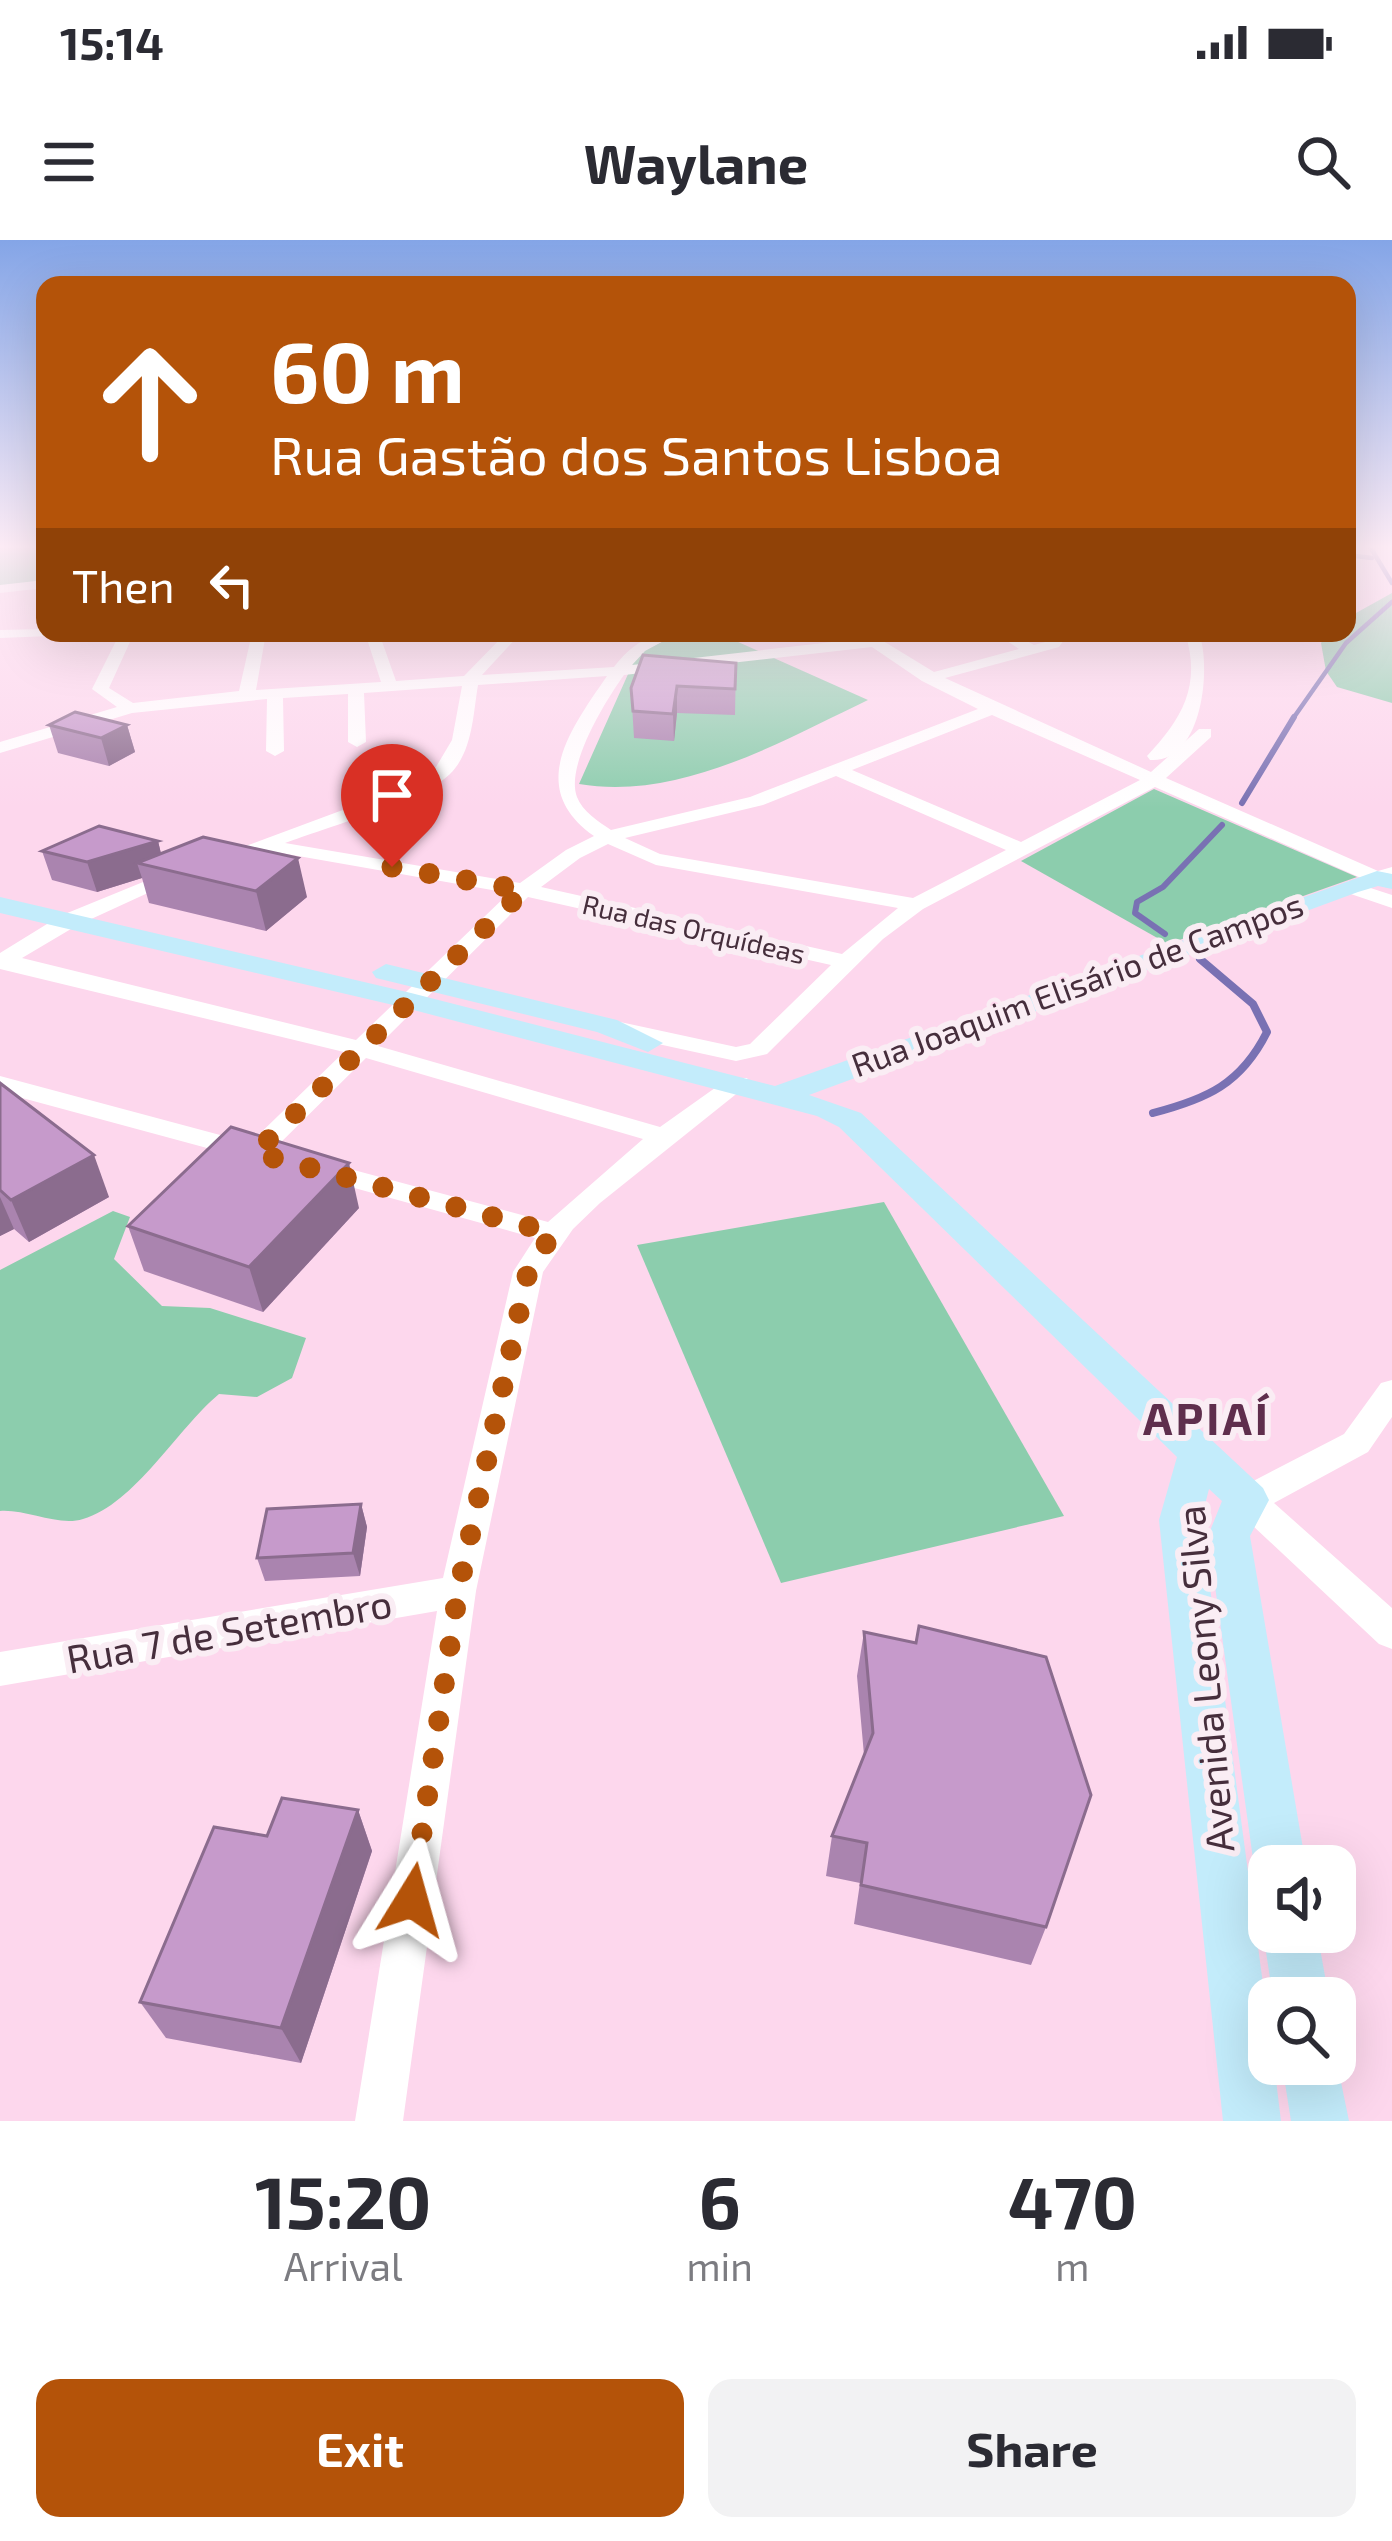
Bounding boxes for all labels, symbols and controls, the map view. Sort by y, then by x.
text: 15:14 [60,15,164,69]
icon: menu [36,129,102,195]
icon: search [1290,129,1356,195]
text: Waylane [584,130,808,195]
text: 60 m [270,319,465,420]
icon: ahead [72,324,228,480]
text: Rua Gastão dos Santos Lisboa [270,421,1003,486]
icon: left [199,552,265,618]
text: Then [72,558,175,612]
pin [341,744,443,867]
icon: arrive [359,762,425,828]
street label: Rua Joaquim Elisário de Campos [846,884,1308,1084]
street label: Rua das Orquídeas [579,887,808,970]
district label: APIAÍ [1143,1390,1271,1444]
street label: Avenida Leony Silva [1165,1504,1243,1854]
street label: Rua 7 de Setembro [63,1578,395,1682]
position arrow [349,1837,475,1963]
map controls [1248,1845,1356,2085]
button: sound [1248,1845,1356,1953]
button: search [1248,1977,1356,2085]
text: 15:20 [255,2157,432,2243]
text: 6 [698,2157,741,2243]
text: 470 [1008,2157,1137,2243]
text: Arrival [284,2242,403,2289]
text: min [686,2242,753,2289]
text: m [1055,2242,1090,2289]
button: Exit [36,2379,684,2517]
button: Share [708,2379,1356,2517]

